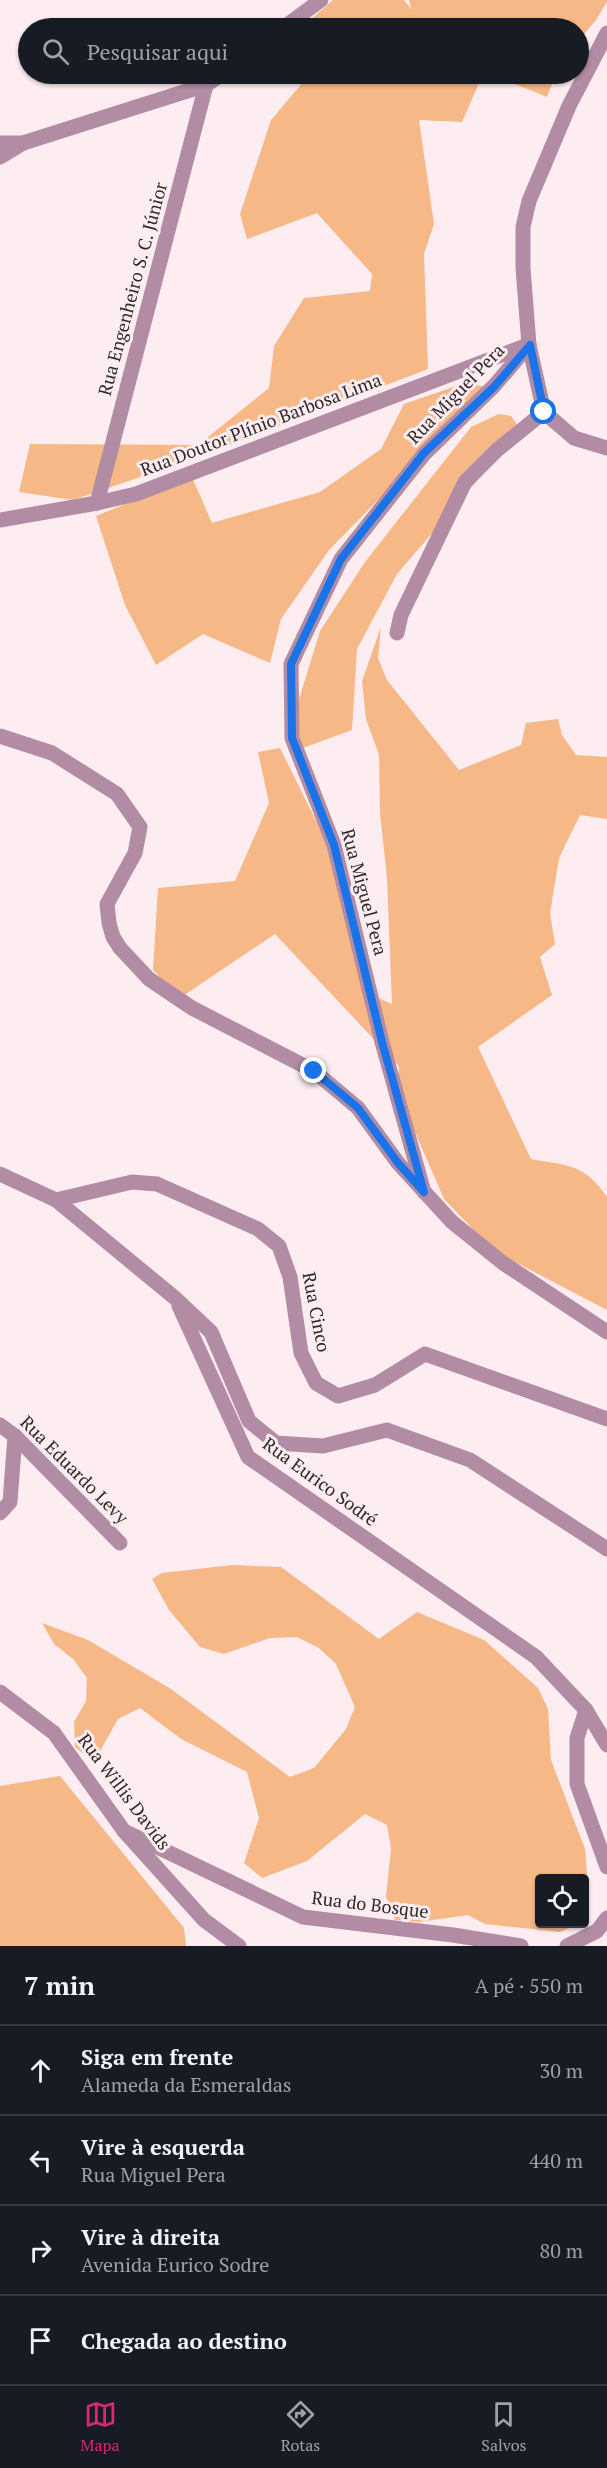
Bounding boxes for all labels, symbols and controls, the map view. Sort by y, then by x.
search box [18,18,589,84]
icon: search [39,35,72,68]
text: Pesquisar aqui [87,37,228,66]
street label: Rua Engenheiro S. C. Júnior [92,179,172,398]
street label: Rua Miguel Pera [401,338,509,448]
street label: Rua Doutor Plínio Barbosa Lima [137,367,385,481]
route start [530,398,556,424]
street label: Rua Miguel Pera [337,826,393,958]
route end [300,1057,326,1083]
street label: Rua Cinco [297,1270,336,1354]
street label: Rua Eduardo Levy [15,1410,135,1529]
street label: Rua Eurico Sodré [258,1431,383,1531]
street label: Rua Willis Davids [73,1728,177,1855]
map controls [535,1874,589,1928]
button: locate [535,1874,589,1928]
street label: Rua do Bosque [310,1885,430,1923]
text: 7 min [24,1968,95,2002]
text: A pé · 550 m [475,1972,583,1999]
text: Siga em frente [81,2042,233,2071]
icon: ahead [24,2054,57,2087]
text: 30 m [540,2057,583,2084]
text: Alameda da Esmeraldas [81,2071,292,2098]
text: Vire à esquerda [81,2132,245,2161]
icon: left [24,2144,57,2177]
text: 440 m [529,2147,583,2174]
text: Rua Miguel Pera [81,2161,226,2188]
text: Vire à direita [81,2222,220,2251]
icon: right [24,2234,57,2267]
text: 80 m [540,2237,583,2264]
text: Avenida Eurico Sodre [81,2251,269,2278]
icon: arrive [24,2324,57,2357]
text: Chegada ao destino [81,2326,287,2355]
tab: Mapa [81,2398,120,2456]
tab: Rotas [281,2398,320,2456]
tab: Salvos [481,2398,526,2456]

